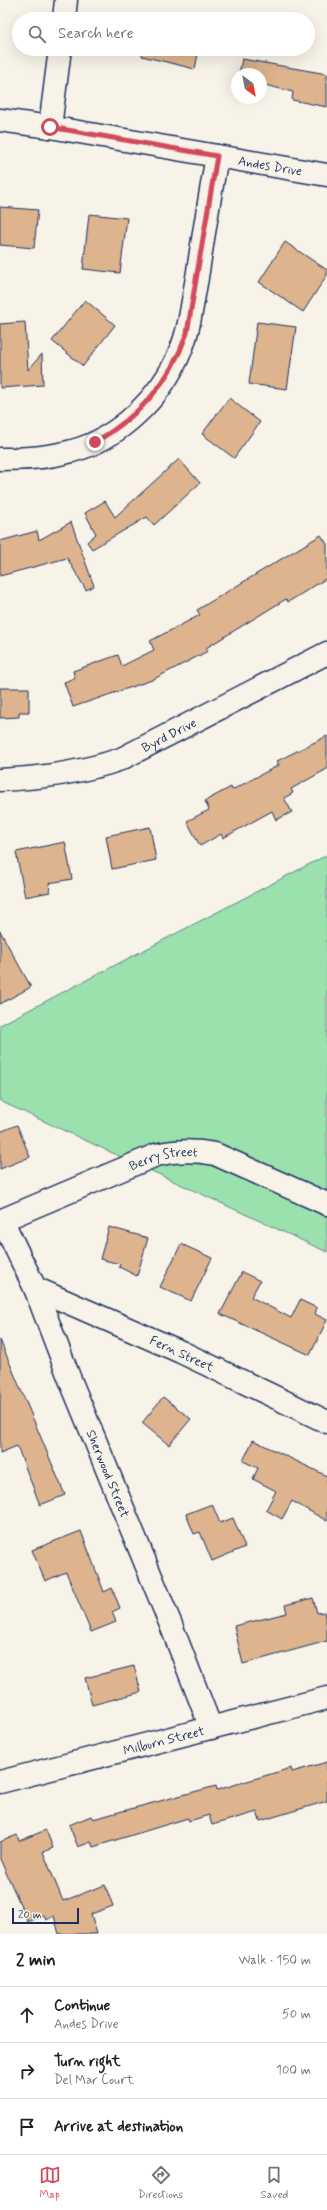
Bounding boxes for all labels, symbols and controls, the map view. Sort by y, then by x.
search box [12,12,315,56]
icon: search [26,23,48,45]
text: Search here [58,24,134,44]
north arrow [231,68,267,104]
route start [41,118,59,136]
street label: Andes Drive [237,153,303,181]
route end [86,433,104,451]
street label: Byrd Drive [139,714,200,757]
street label: Berry Street [127,1144,198,1175]
street label: Fern Street [147,1332,217,1377]
street label: Sherwood Street [82,1427,133,1520]
street label: Milburn Street [122,1723,207,1760]
scale bar [12,1906,79,1925]
text: 20 m [18,1908,41,1922]
text: 2 min [16,1949,56,1971]
text: Walk · 150 m [238,1952,311,1969]
text: Continue [54,1996,110,2016]
icon: ahead [16,2004,38,2026]
text: 50 m [282,2006,311,2023]
text: Andes Drive [54,2016,119,2033]
text: Turn right [54,2052,121,2072]
icon: right [16,2060,38,2082]
text: 100 m [276,2062,311,2079]
text: Del Mar Court [54,2072,134,2089]
icon: arrive [16,2116,38,2138]
text: Arrive at destination [54,2117,183,2137]
tab: Map [39,2164,61,2202]
tab: Directions [138,2164,183,2202]
tab: Saved [261,2164,288,2202]

